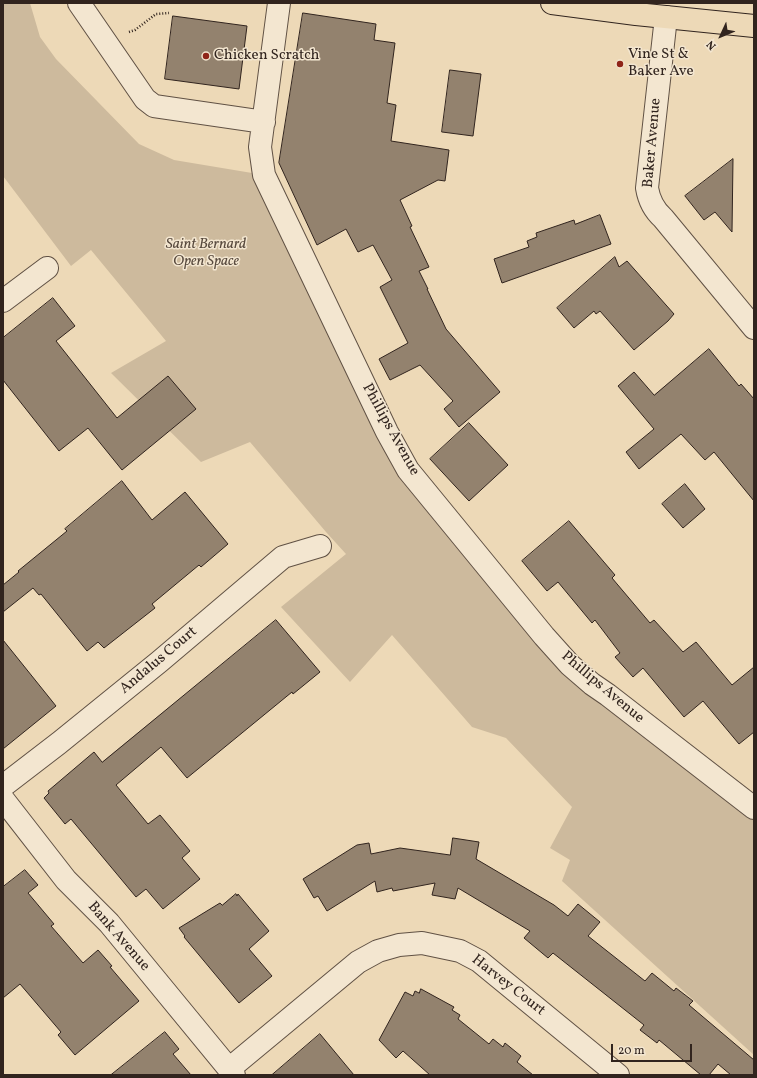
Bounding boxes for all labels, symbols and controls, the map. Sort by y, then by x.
north arrow [701,16,741,56]
text: N [704,37,720,53]
place label: Vine St & Baker Ave [628,46,694,81]
place label: Chicken Scratch [214,47,319,65]
marker: Chicken Scratch [201,51,211,61]
marker: Vine St & Baker Ave [615,59,625,69]
street label: Baker Avenue [640,97,666,189]
park label: Saint Bernard Open Space [166,236,246,271]
street label: Phillips Avenue [357,381,423,479]
street label: Andalus Court [117,623,201,699]
street label: Phillips Avenue [557,648,647,728]
street label: Bank Avenue [83,899,153,975]
street label: Harvey Court [468,952,548,1020]
scale bar [613,1036,694,1062]
text: 20 m [618,1043,645,1059]

